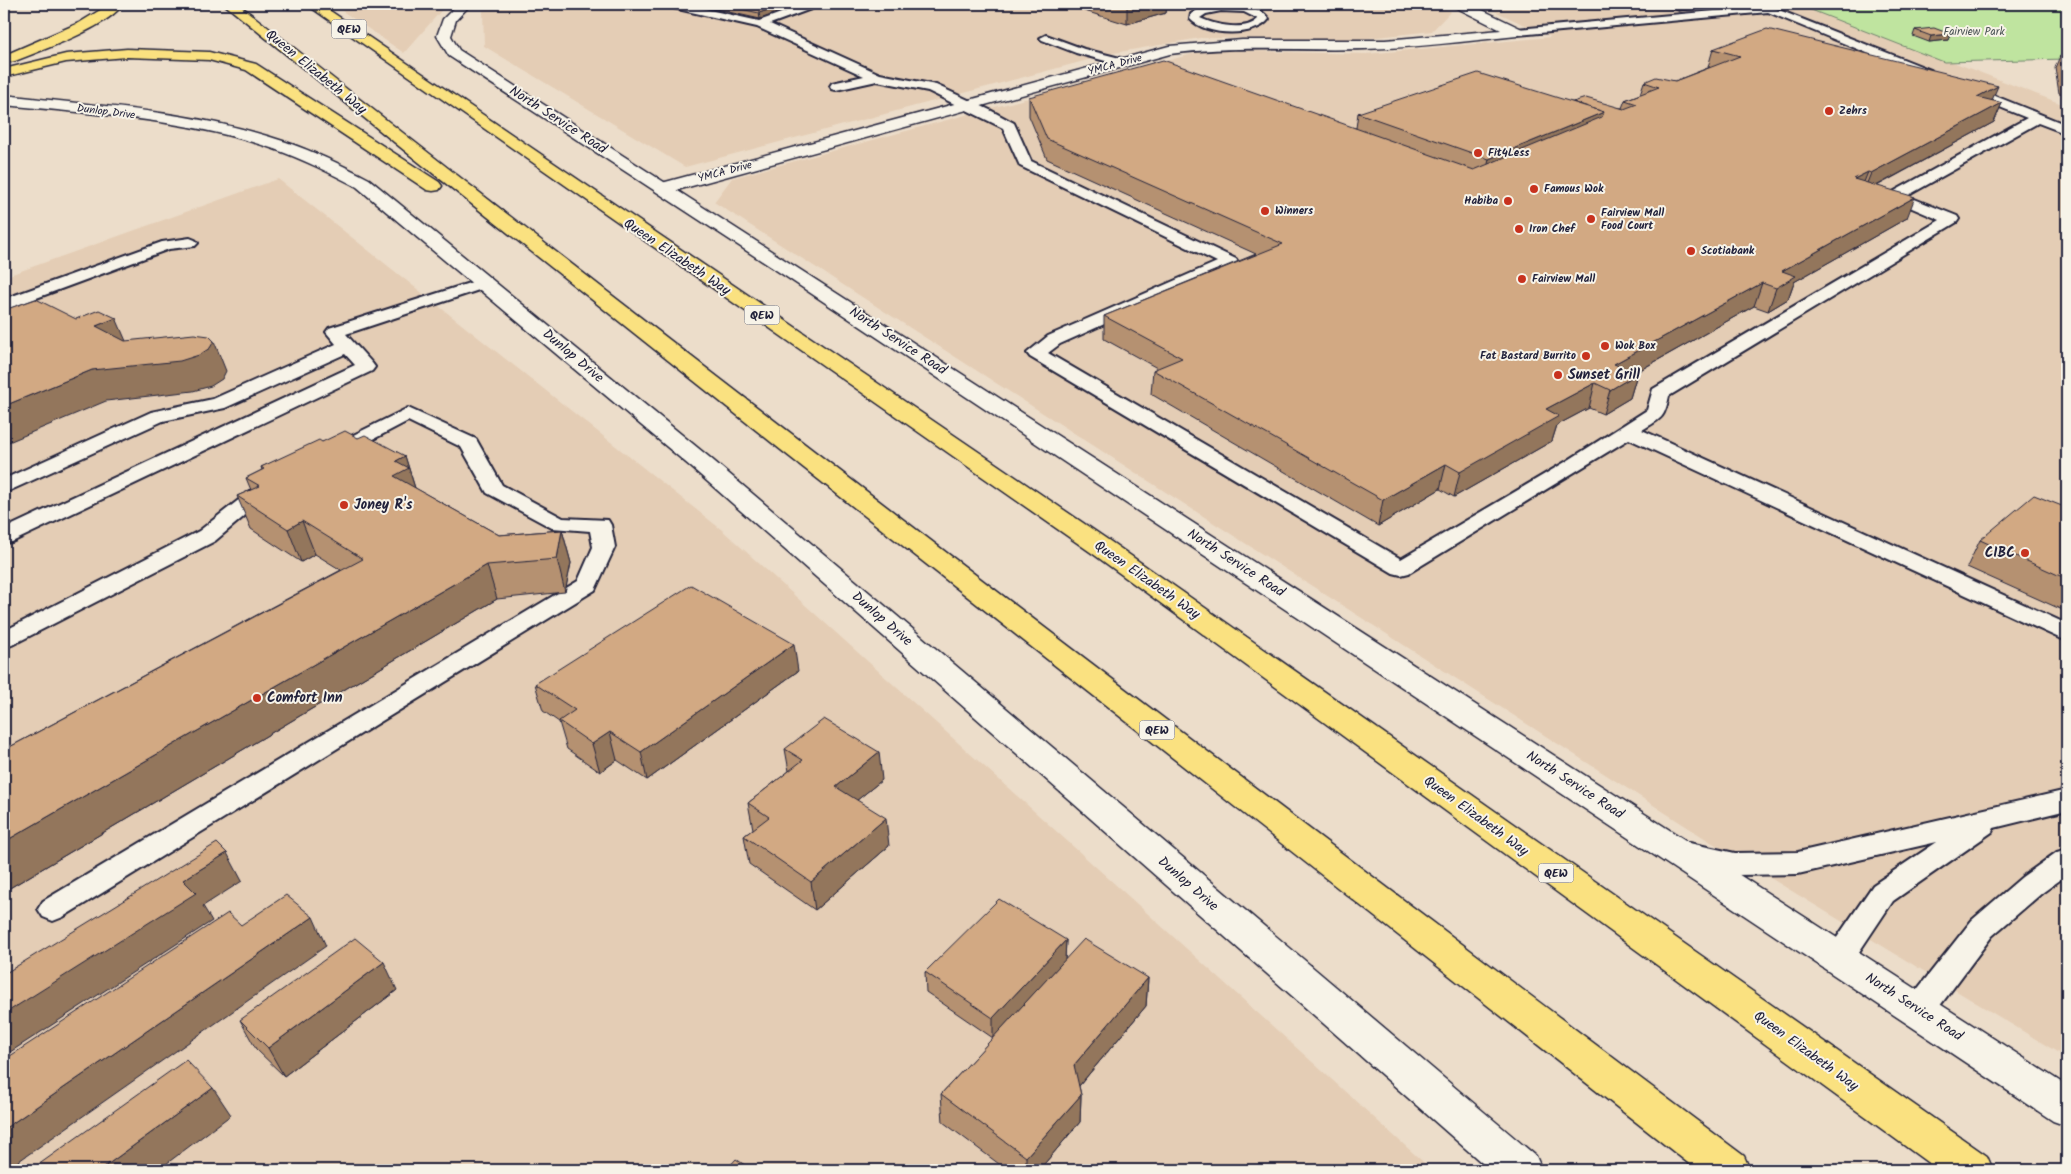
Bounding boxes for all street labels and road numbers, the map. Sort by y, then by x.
road number: QEW [332,20,366,38]
street label: Queen Elizabeth Way [260,24,372,120]
street label: YMCA Drive [1086,49,1144,81]
street label: North Service Road [505,80,612,160]
street label: Dunlop Drive [76,99,136,125]
street label: YMCA Drive [696,156,754,188]
street label: Queen Elizabeth Way [619,213,735,301]
street label: North Service Road [845,301,952,381]
road number: QEW [744,306,780,324]
street label: Dunlop Drive [537,324,609,389]
street label: North Service Road [1183,523,1290,603]
street label: Queen Elizabeth Way [1089,535,1205,625]
street label: Dunlop Drive [847,586,918,652]
road number: QEW [1140,720,1174,740]
street label: North Service Road [1522,745,1629,825]
street label: Queen Elizabeth Way [1419,770,1534,862]
street label: Dunlop Drive [1153,851,1224,917]
road number: QEW [1538,864,1574,882]
street label: North Service Road [1861,967,1968,1047]
street label: Queen Elizabeth Way [1749,1005,1864,1097]

